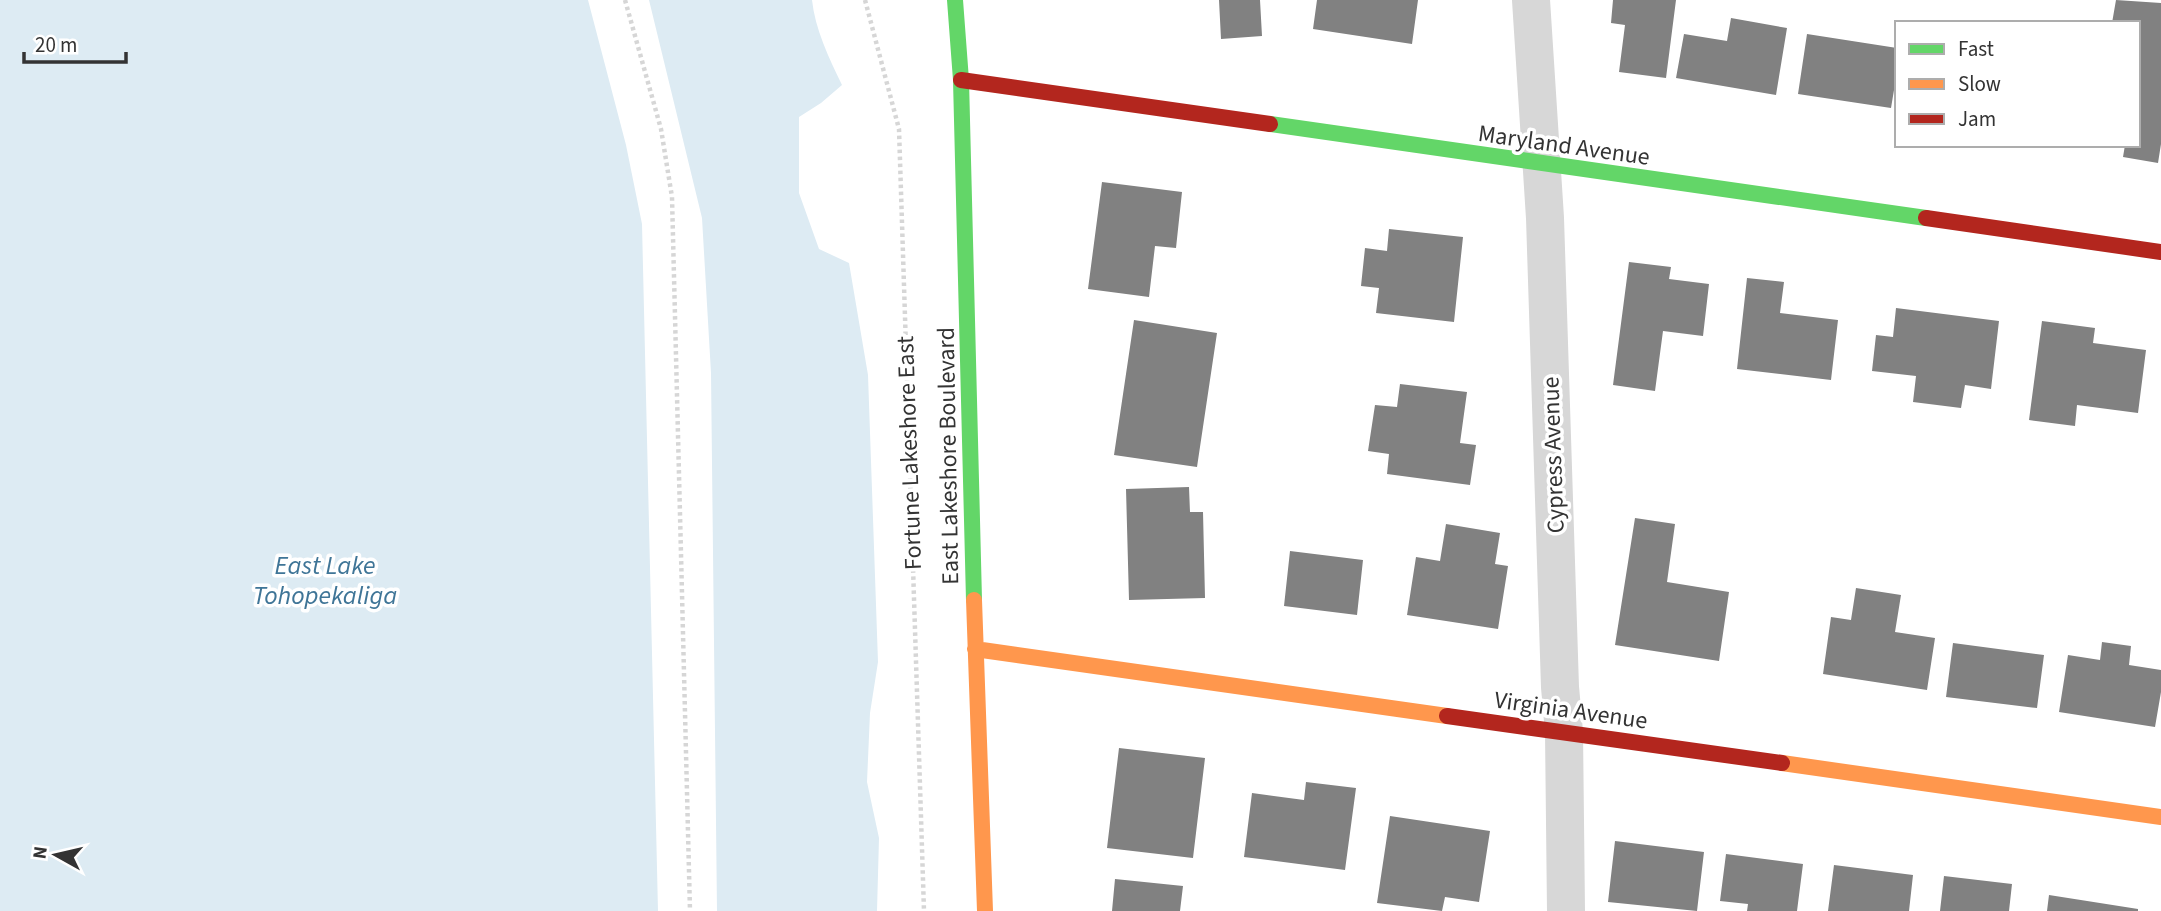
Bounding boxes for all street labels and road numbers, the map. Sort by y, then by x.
street label: Maryland Avenue [1476,116,1652,175]
street label: East Lakeshore Boulevard [929,327,968,585]
street label: Fortune Lakeshore East [888,335,931,571]
street label: Cypress Avenue [1533,376,1574,534]
street label: Virginia Avenue [1492,682,1650,739]

